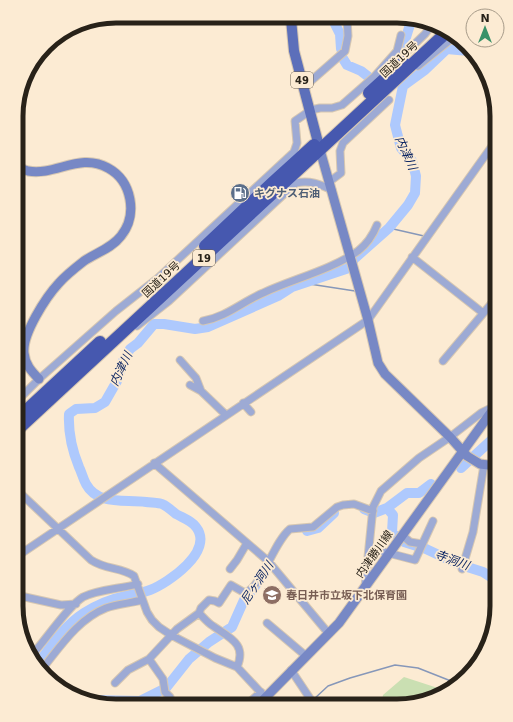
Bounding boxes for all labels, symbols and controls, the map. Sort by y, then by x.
north arrow [465,8,505,48]
text: N [480,12,490,25]
street label: 国道19号 [378,39,421,80]
road number: 49 [291,72,313,88]
water label: 内津川 [392,134,421,174]
fuel station icon: キグナス石油 [229,182,251,204]
place label: キグナス石油 [254,187,320,200]
road number: 19 [193,250,215,266]
street label: 国道19号 [140,259,183,300]
water label: 内津川 [107,348,136,388]
street label: 内津勝川線 [353,528,396,581]
water label: 寺洞川 [433,547,473,573]
water label: 尼ヶ洞川 [238,558,277,607]
school or university icon: 春日井市立坂下北保育園 [261,584,283,606]
place label: 春日井市立坂下北保育園 [286,589,407,602]

